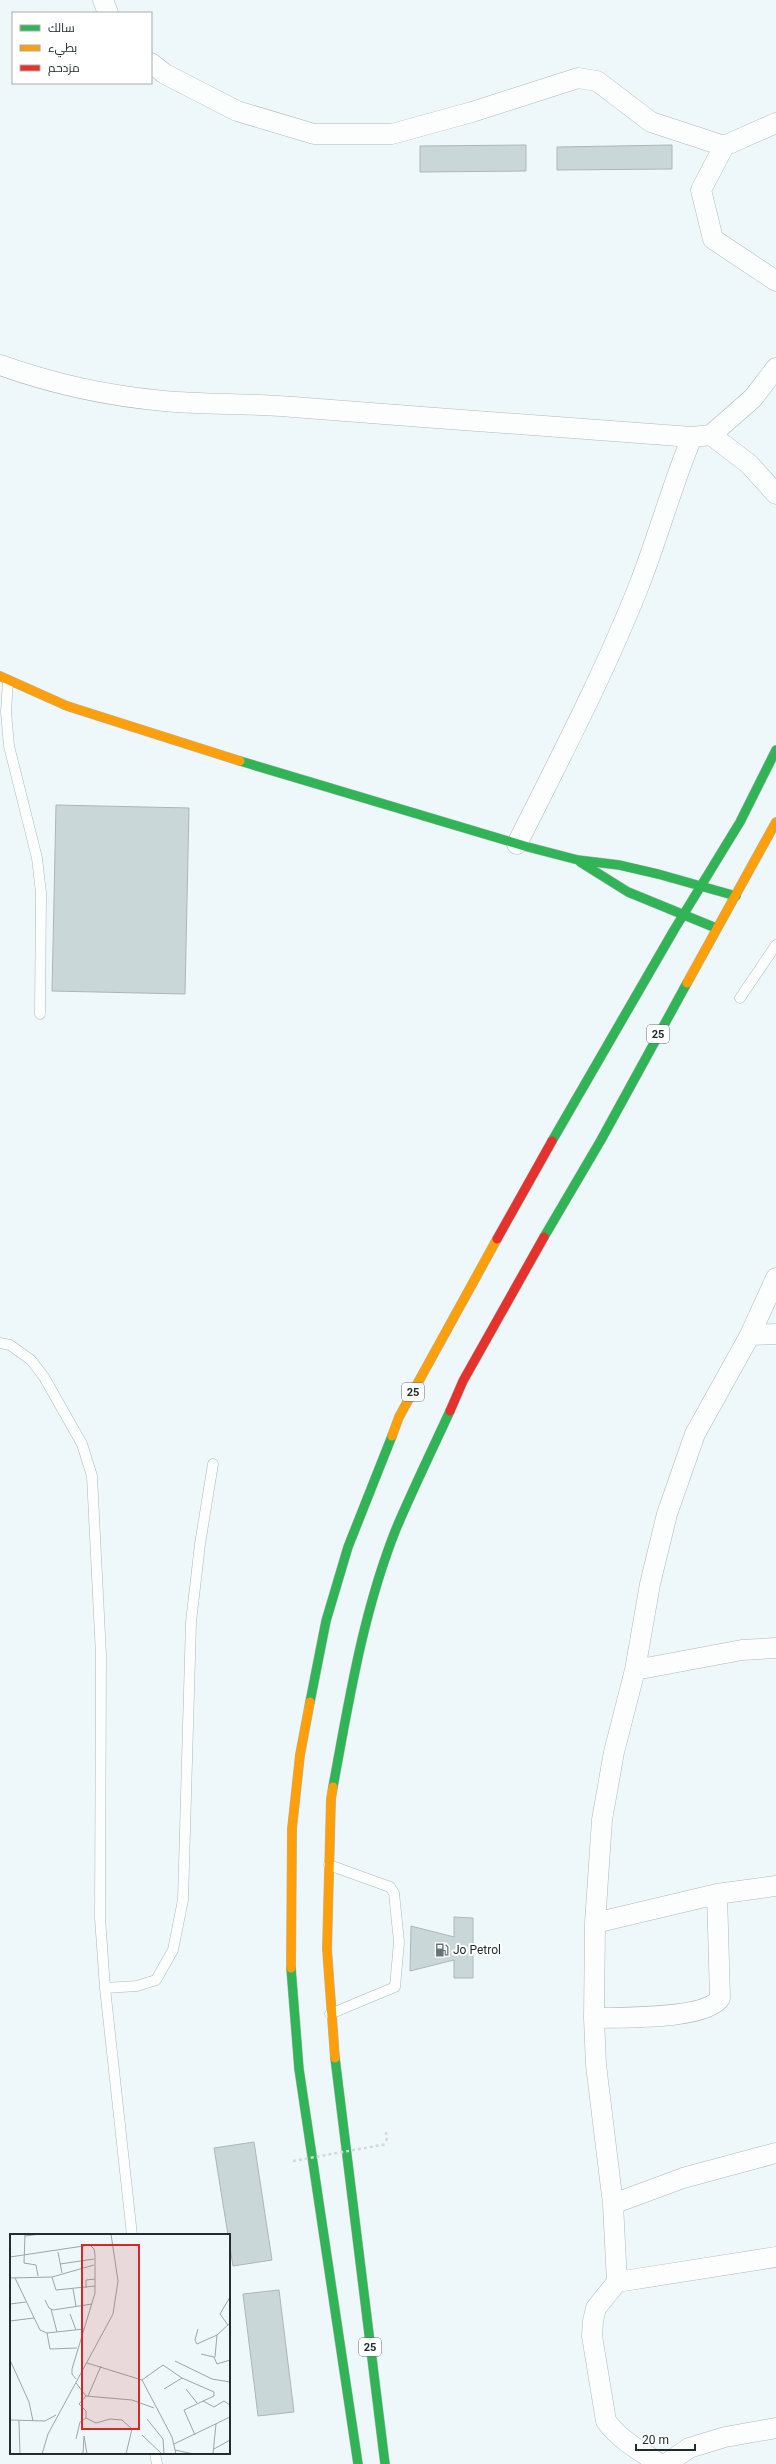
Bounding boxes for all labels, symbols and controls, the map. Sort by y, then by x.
legend [12,12,152,84]
text: سالك [48,21,75,35]
text: بطيء [48,41,77,58]
text: مزدحم [48,61,80,76]
road number: 25 [647,1025,669,1043]
road number: 25 [402,1383,424,1401]
fuel station icon: Jo Petrol [434,1942,450,1958]
place label: Jo Petrol [453,1943,501,1957]
inset map [10,2234,230,2454]
road number: 25 [359,2338,381,2356]
scale bar [636,2426,695,2452]
text: 20 m [642,2433,669,2447]

